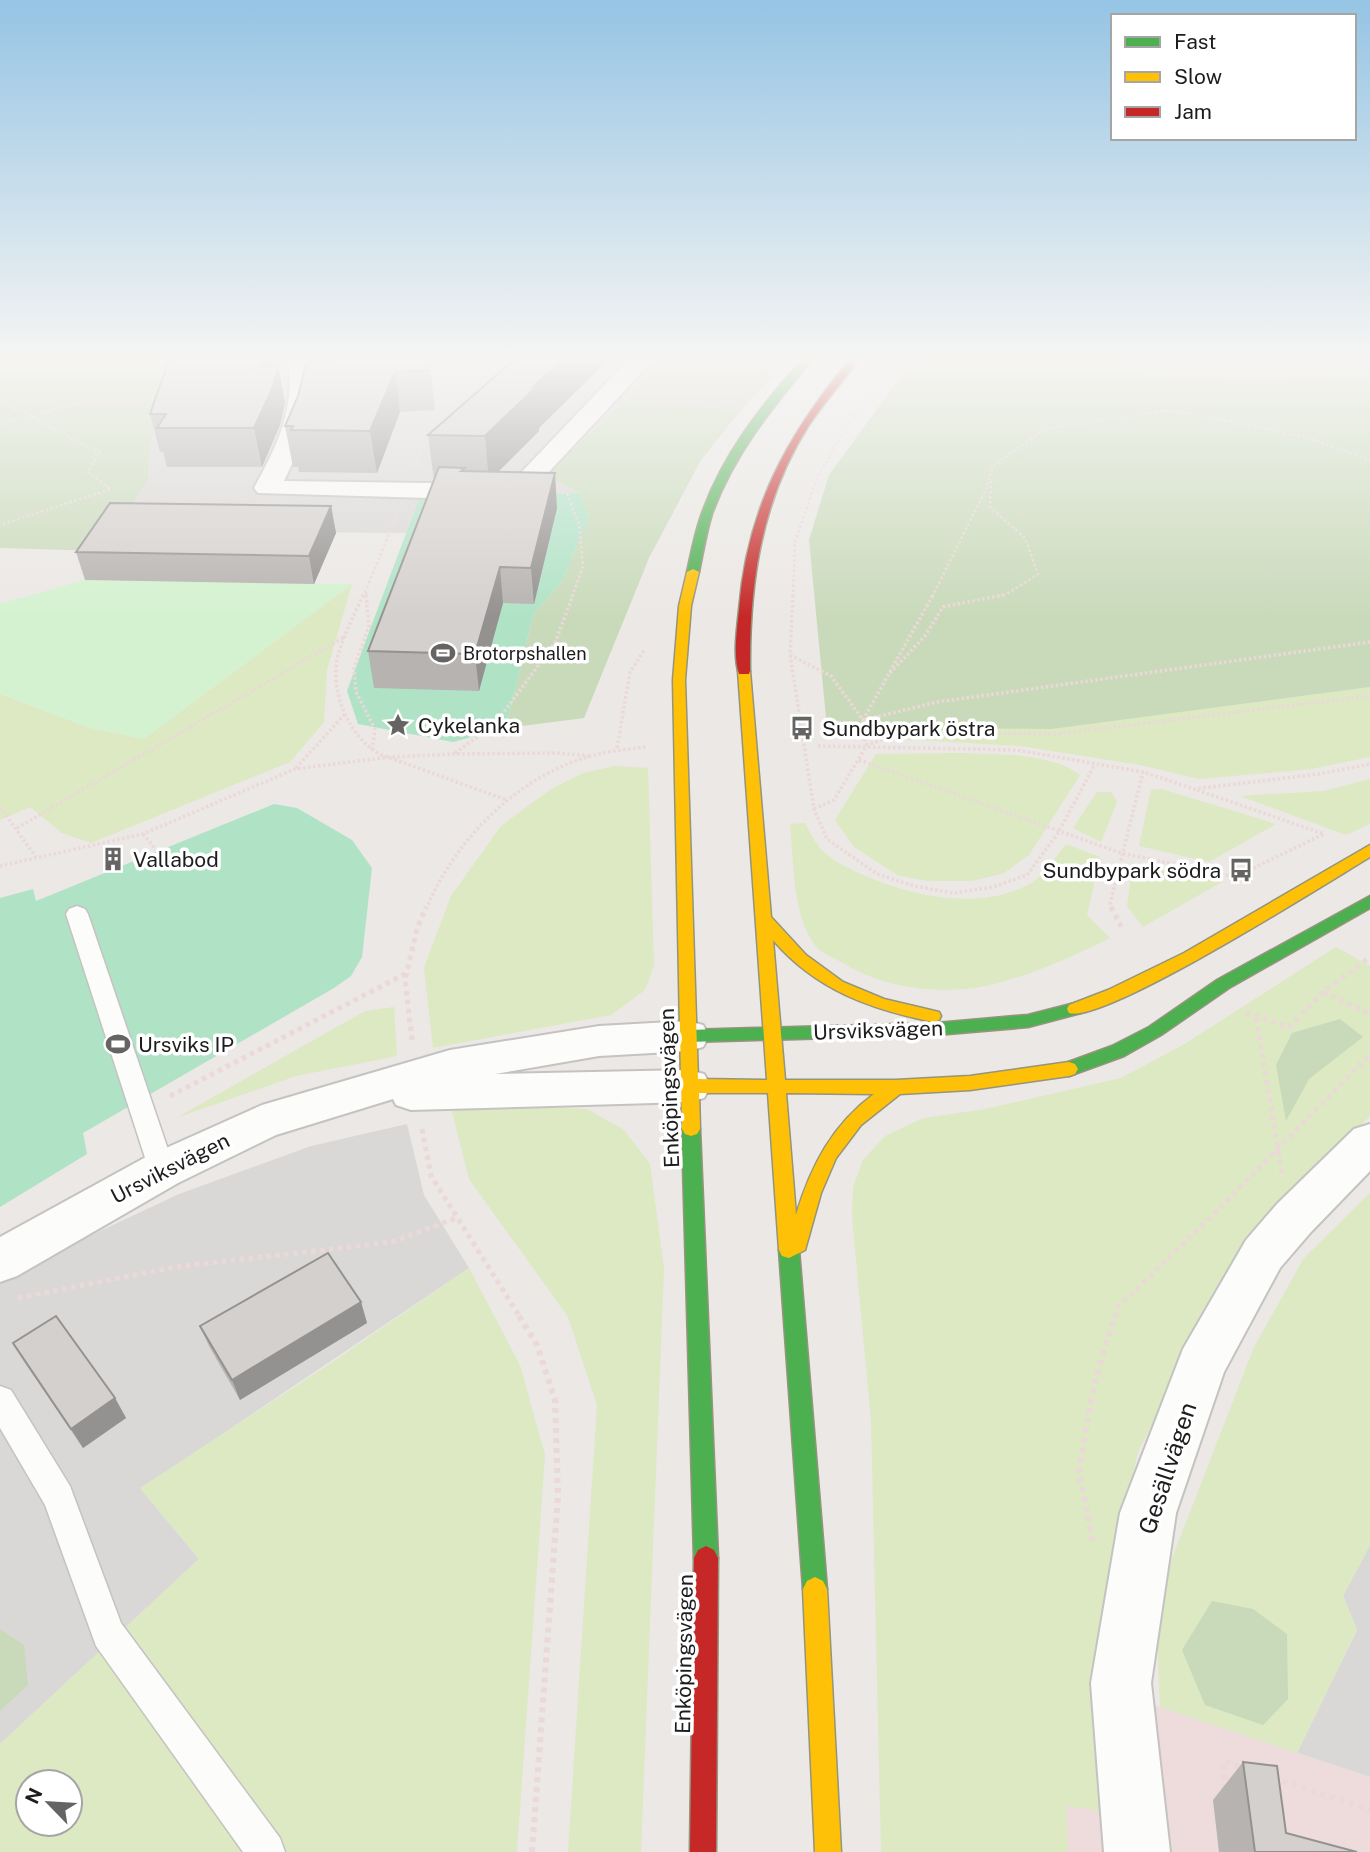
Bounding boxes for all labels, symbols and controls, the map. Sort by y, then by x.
legend [1111,14,1356,140]
text: Fast [1174,29,1216,54]
text: Slow [1174,64,1222,89]
text: Jam [1174,99,1212,124]
sports icon: Brotorpshallen [429,639,457,667]
place label: Brotorpshallen [463,643,587,664]
place icon: Cykelanka [384,711,412,739]
place label: Cykelanka [418,713,520,738]
bus stop icon: Sundbypark östra [788,714,816,742]
place label: Sundbypark östra [822,716,995,741]
building icon: Vallabod [99,845,127,873]
place label: Vallabod [133,847,219,872]
bus stop icon: Sundbypark södra [1227,856,1255,884]
place label: Sundbypark södra [1043,858,1221,883]
street label: Enköpingsvägen [654,1008,684,1168]
street label: Ursviksvägen [813,1015,943,1045]
sports icon: Ursviks IP [104,1030,132,1058]
place label: Ursviks IP [138,1032,234,1057]
street label: Ursviksvägen [106,1127,234,1209]
street label: Gesällvägen [1132,1398,1202,1538]
street label: Enköpingsvägen [670,1574,698,1734]
north arrow [14,1768,84,1838]
text: N [20,1784,47,1807]

